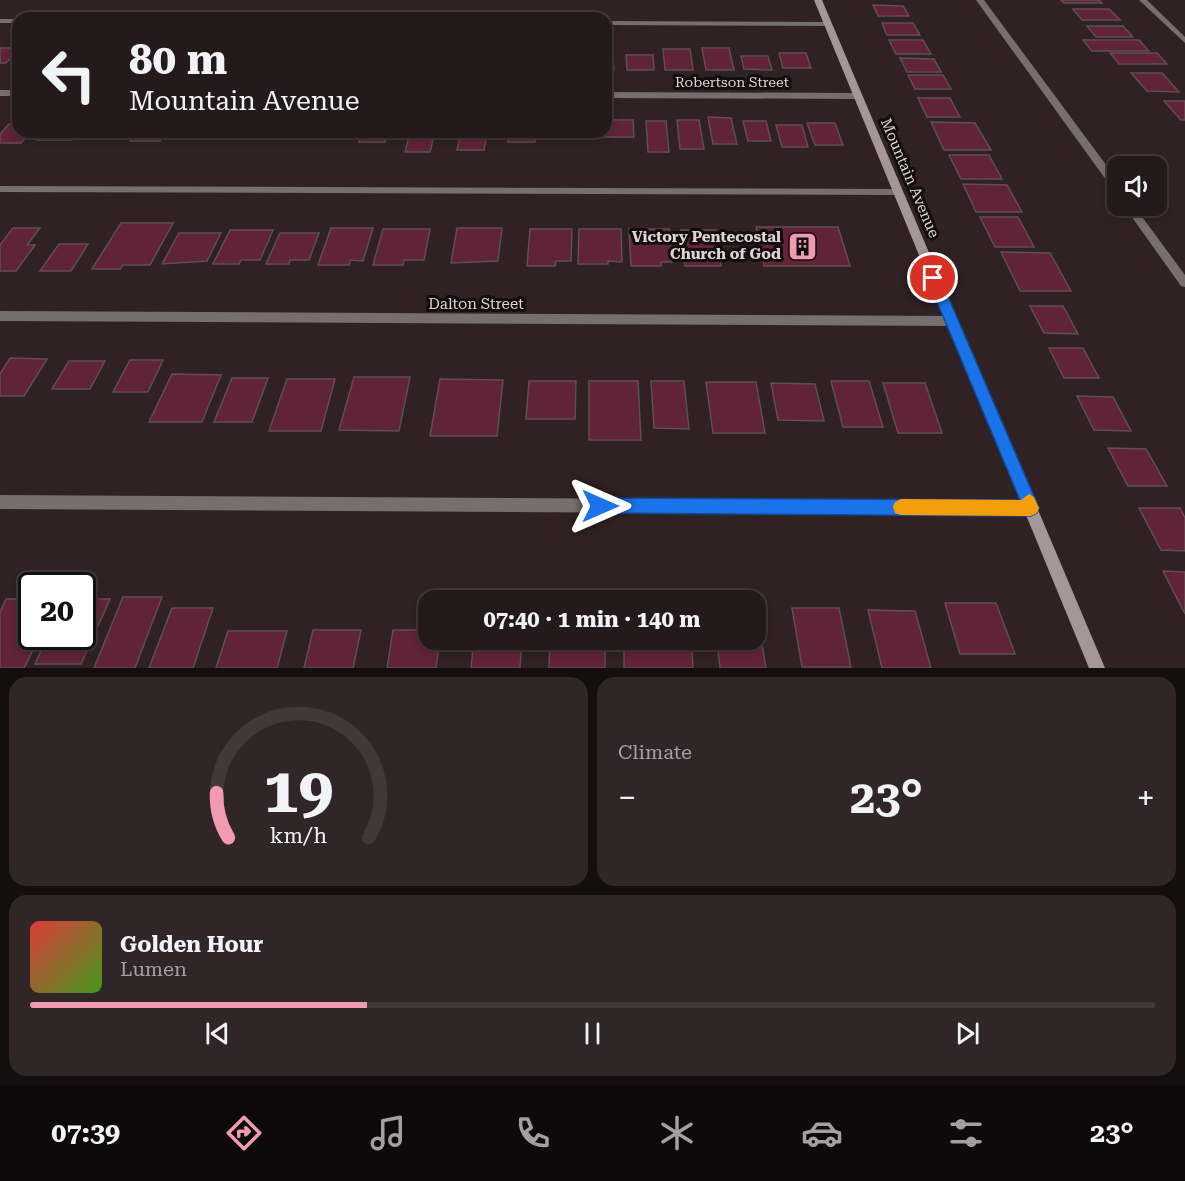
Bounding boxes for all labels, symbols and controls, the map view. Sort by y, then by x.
text: 80 m [129,35,227,84]
icon: left [30,36,108,114]
street label: Robertson Street [675,74,789,90]
text: Mountain Avenue [129,85,360,117]
street label: Mountain Avenue [877,116,943,240]
map controls [1107,156,1167,216]
button: sound [1107,156,1167,216]
place label: Victory Pentecostal Church of God [632,228,781,263]
building icon: Victory Pentecostal Church of God [786,230,818,262]
pin [907,252,958,303]
icon: arrive [916,261,949,294]
street label: Dalton Street [428,295,524,313]
position arrow [568,474,632,538]
speed limit sign: 20 [18,572,96,650]
text: 07:40 · 1 min · 140 m [483,607,701,632]
text: Climate [618,740,692,764]
text: 19 [264,754,333,827]
text: 23° [850,771,923,824]
text: − [618,778,636,817]
text: + [1137,778,1155,817]
text: km/h [270,824,327,849]
text: Golden Hour [120,932,263,957]
text: Lumen [120,957,187,981]
icon: previous [201,1017,234,1050]
icon: pause [576,1017,609,1050]
icon: next [951,1017,984,1050]
icon: directions [223,1112,265,1154]
icon: music [367,1112,409,1154]
icon: phone [512,1112,554,1154]
icon: climate [656,1112,698,1154]
icon: car [801,1112,843,1154]
icon: filters [945,1112,987,1154]
text: 07:39 [51,1117,120,1149]
text: 23° [1090,1117,1134,1149]

